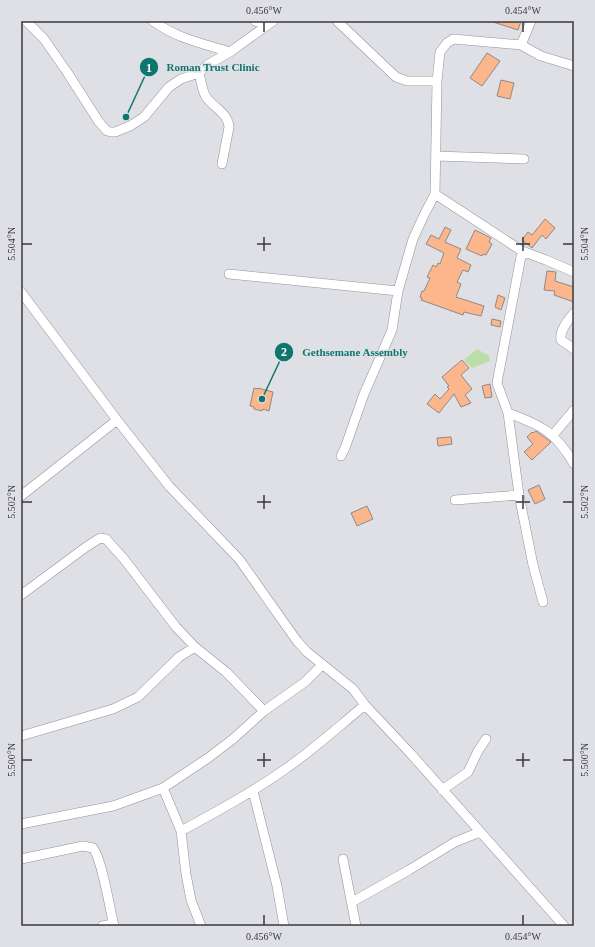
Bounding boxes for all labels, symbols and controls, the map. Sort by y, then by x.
text: 0.456°W [246,5,283,16]
text: 0.454°W [505,5,542,16]
callout: Roman Trust Clinic [139,56,268,79]
text: 1 [146,61,152,75]
text: Roman Trust Clinic [166,61,260,73]
text: 5.504°N [6,227,17,261]
text: 5.504°N [579,227,590,261]
callout: Gethsemane Assembly [274,341,416,364]
text: 2 [281,345,287,359]
text: Gethsemane Assembly [302,346,408,358]
text: 5.502°N [6,485,17,519]
text: 5.502°N [579,485,590,519]
text: 5.500°N [6,743,17,777]
text: 5.500°N [579,743,590,777]
text: 0.456°W [246,931,283,942]
text: 0.454°W [505,931,542,942]

